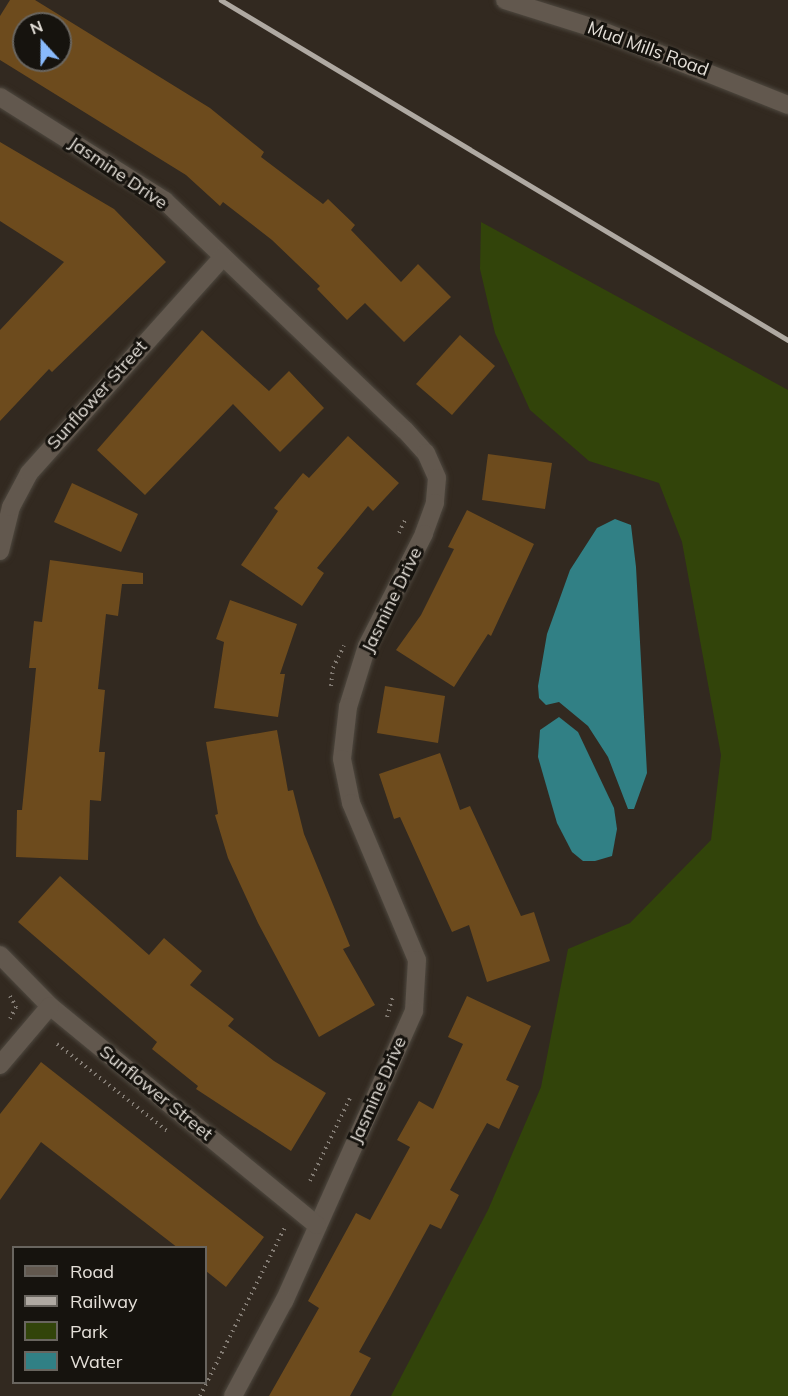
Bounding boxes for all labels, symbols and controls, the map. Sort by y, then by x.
north arrow [12,12,72,72]
text: N [27,16,45,39]
street label: Mud Mills Road [584,17,712,81]
street label: Jasmine Drive [65,132,171,214]
street label: Sunflower Street [42,336,152,454]
street label: Jasmine Drive [357,544,427,656]
street label: Jasmine Drive [345,1033,411,1147]
street label: Sunflower Street [95,1041,217,1145]
legend [12,1246,207,1384]
text: Road [70,1260,114,1283]
text: Railway [70,1290,138,1313]
text: Park [70,1320,108,1343]
text: Water [70,1350,122,1373]

